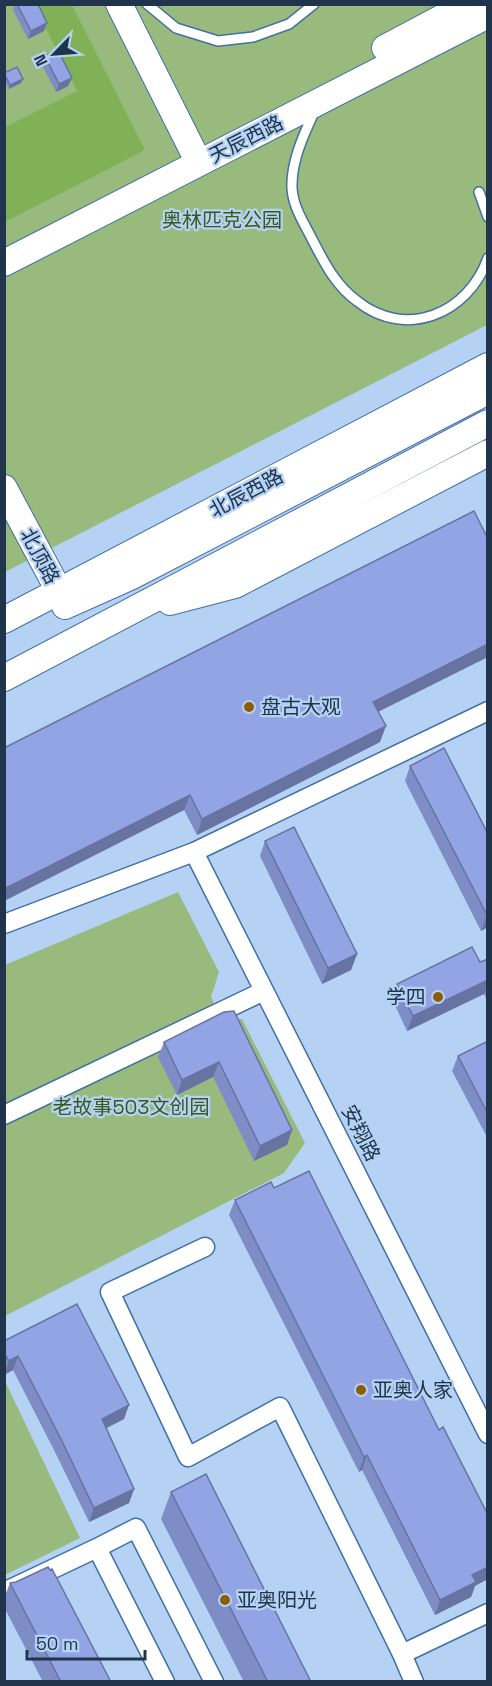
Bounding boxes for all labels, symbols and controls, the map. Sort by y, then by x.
north arrow [24,24,84,84]
text: N [29,51,53,69]
street label: 天辰西路 [204,109,288,169]
park label: 奥林匹克公园 [162,207,282,233]
street label: 北辰西路 [205,463,287,523]
street label: 北顶路 [14,523,66,589]
place label: 盘古大观 [261,694,341,720]
marker: 盘古大观 [242,700,256,714]
place label: 学四 [386,984,426,1010]
marker: 学四 [431,990,445,1004]
park label: 老故事503文创园 [53,1094,209,1120]
street label: 安翔路 [336,1100,386,1166]
place label: 亚奥人家 [373,1377,453,1403]
marker: 亚奥人家 [354,1383,368,1397]
place label: 亚奥阳光 [237,1587,317,1613]
marker: 亚奥阳光 [218,1593,232,1607]
scale bar [27,1623,146,1661]
text: 50 m [36,1632,78,1655]

